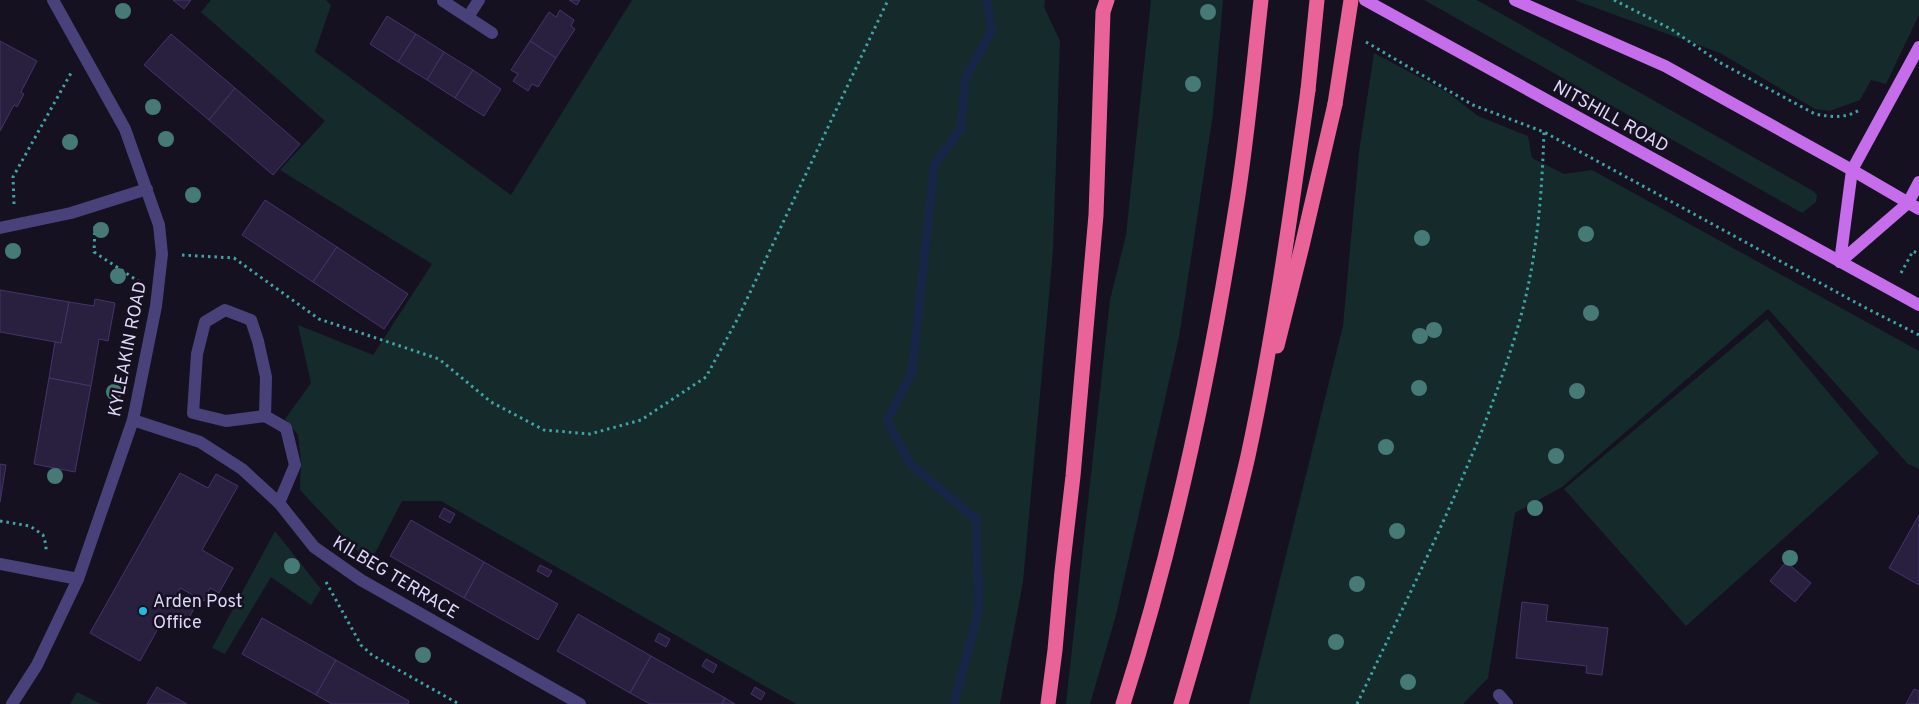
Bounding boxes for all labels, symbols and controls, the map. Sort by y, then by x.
street label: NITSHILL ROAD [1548,76,1672,159]
street label: KYLEAKIN ROAD [104,280,153,419]
street label: KILBEG TERRACE [328,532,462,625]
place label: Arden Post Office [153,591,242,635]
marker: Arden Post Office [137,605,149,617]

